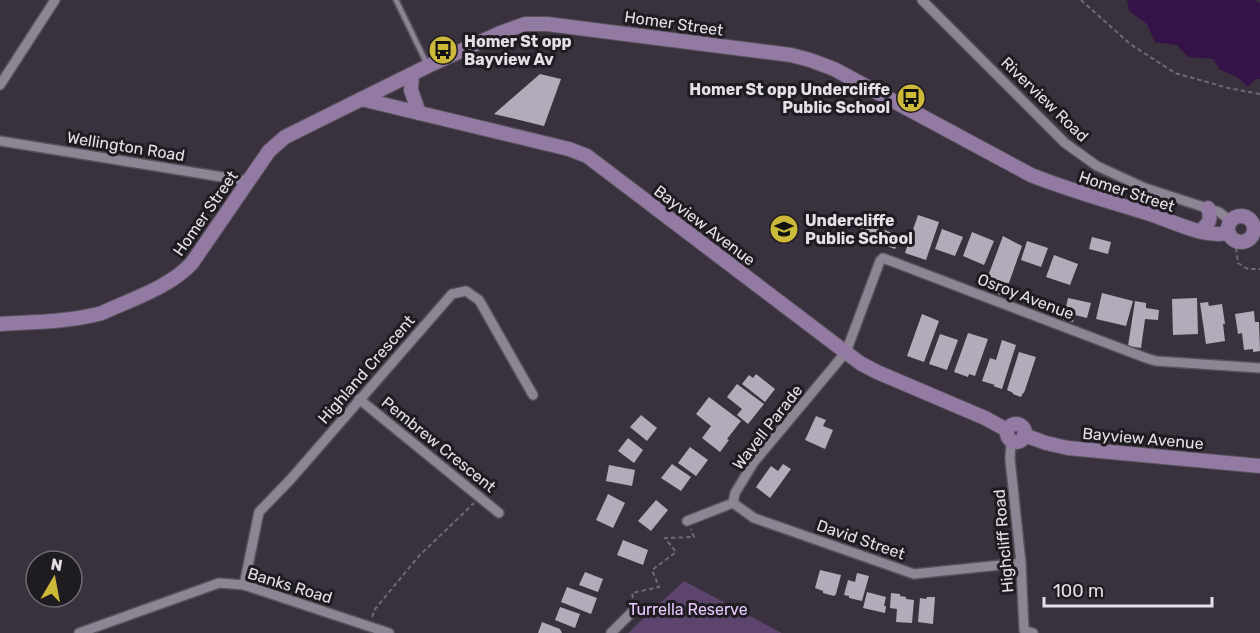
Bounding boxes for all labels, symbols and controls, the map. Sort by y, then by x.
street label: Homer Street [623,7,725,40]
place label: Homer St opp Bayview Av [464,32,572,69]
bus stop icon: Homer St opp Bayview Av [427,34,459,66]
street label: Riverview Road [997,53,1092,146]
place label: Homer St opp Undercliffe Public School [689,80,890,117]
bus stop icon: Homer St opp Undercliffe Public School [895,82,927,114]
street label: Wellington Road [66,128,186,165]
street label: Homer Street [169,167,242,260]
street label: Homer Street [1077,167,1177,216]
street label: Bayview Avenue [650,181,759,270]
place label: Undercliffe Public School [805,211,913,248]
school or university icon: Undercliffe Public School [768,213,800,245]
street label: Osroy Avenue [975,269,1077,324]
street label: Highland Crescent [314,311,419,428]
street label: Wavell Parade [728,381,806,474]
street label: Pembrew Crescent [378,393,500,496]
street label: Bayview Avenue [1082,424,1204,453]
street label: Highcliff Road [990,488,1017,593]
street label: David Street [814,515,907,563]
north arrow [24,549,84,609]
text: N [49,554,64,575]
street label: Banks Road [245,564,334,607]
scale bar [1044,570,1212,608]
text: 100 m [1053,580,1104,602]
park label: Turrella Reserve [628,600,748,619]

